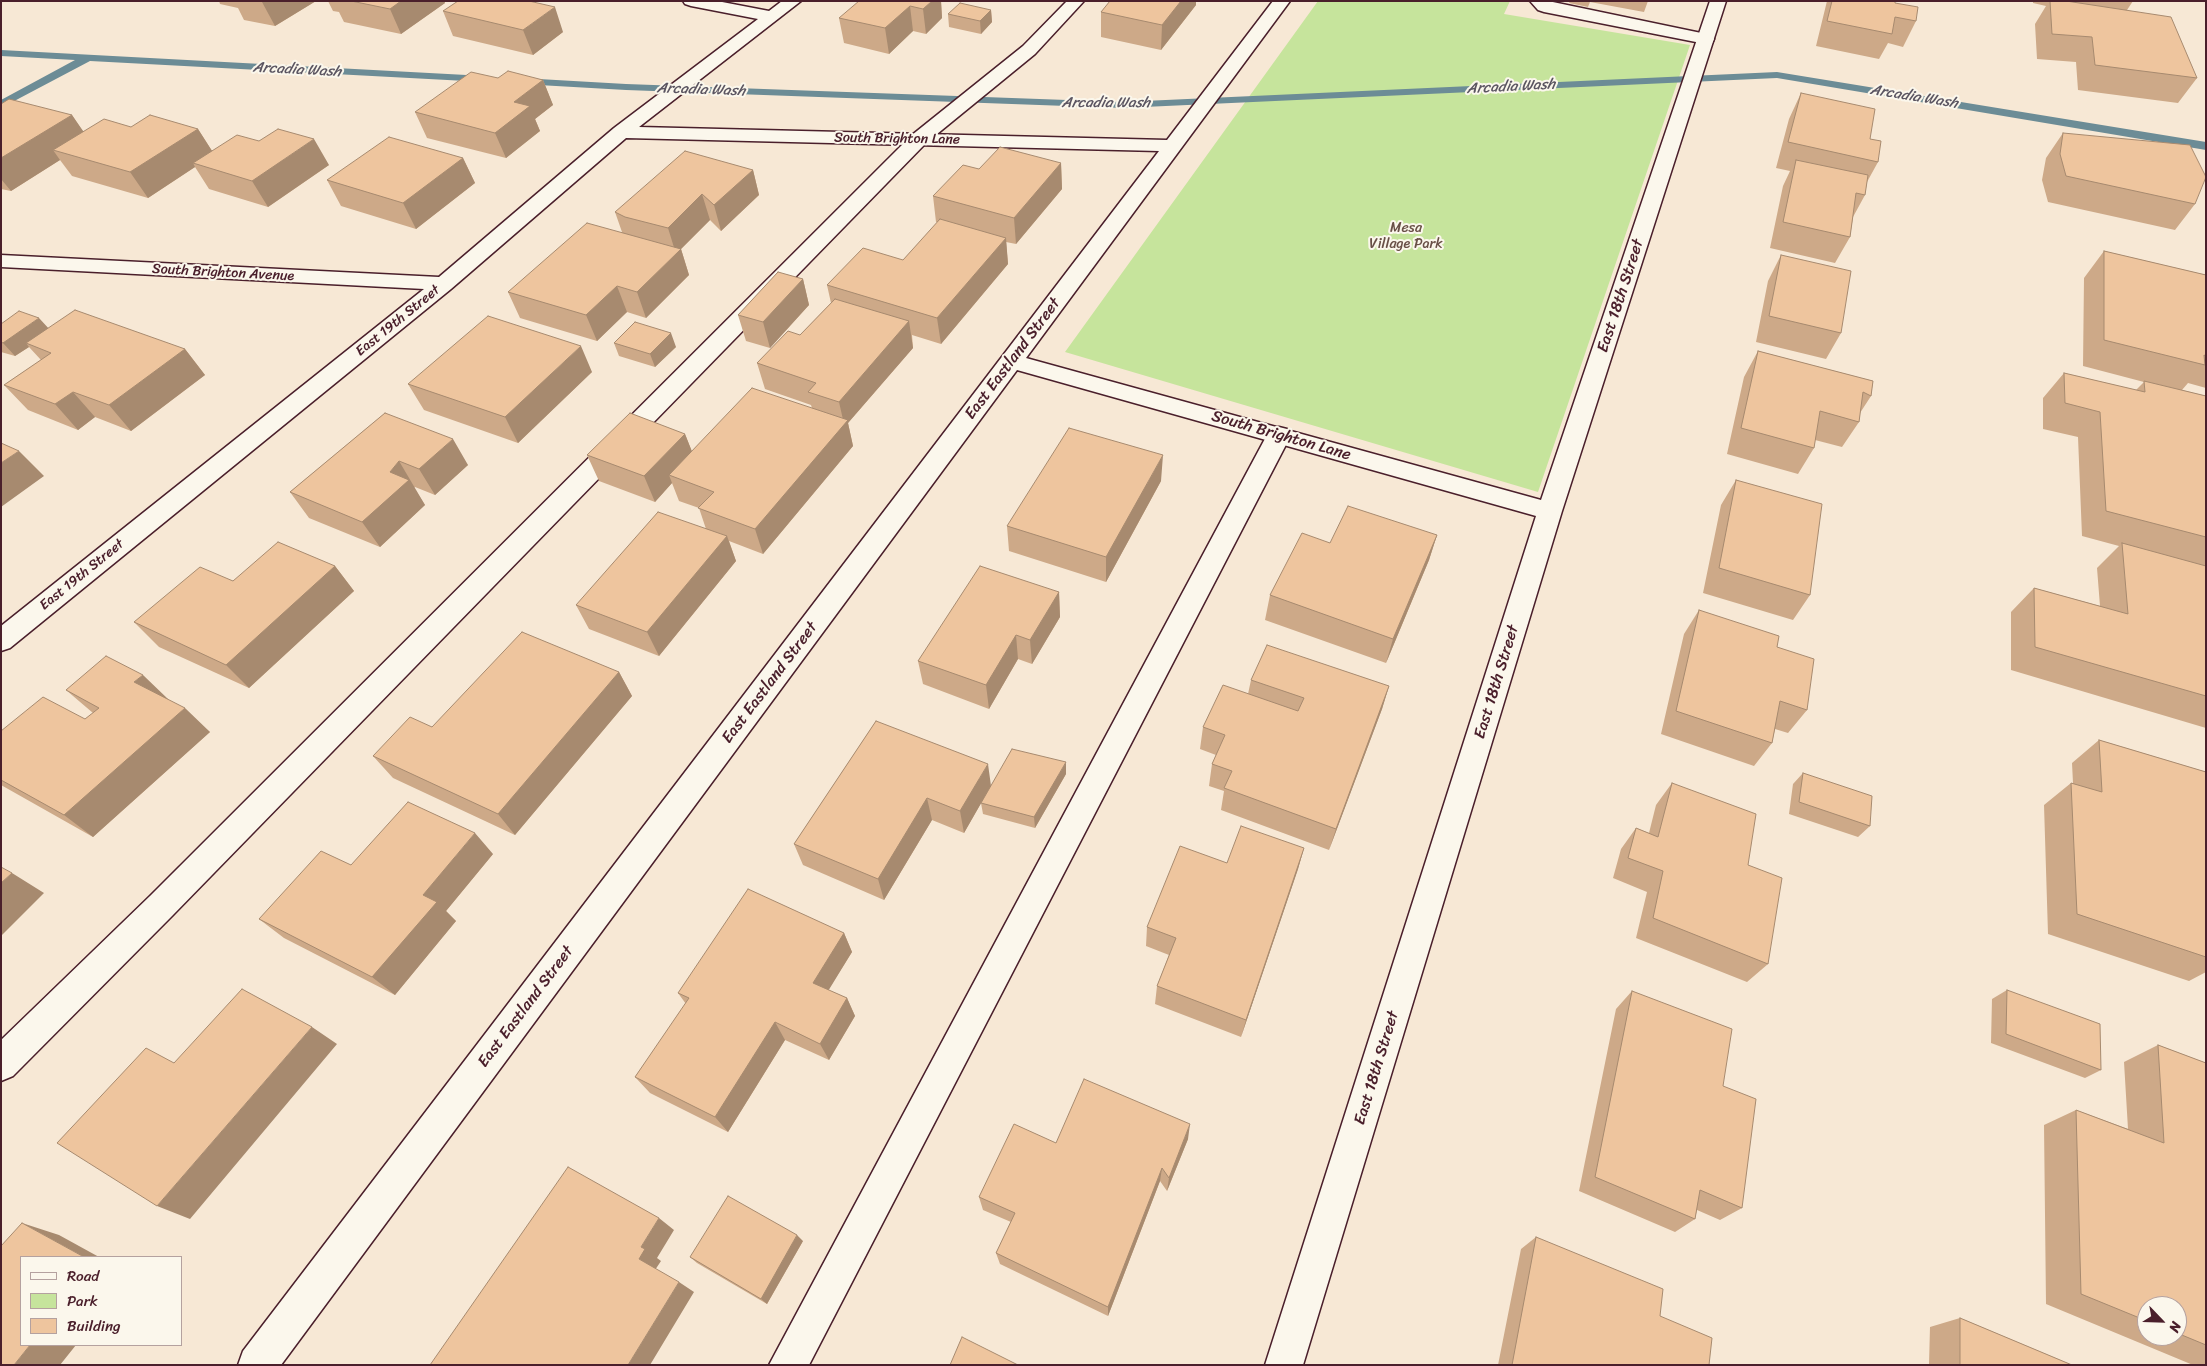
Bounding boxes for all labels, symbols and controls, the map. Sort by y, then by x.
water label: Arcadia Wash [252,59,342,81]
water label: Arcadia Wash [1466,76,1556,98]
water label: Arcadia Wash [657,79,745,101]
water label: Arcadia Wash [1869,81,1959,113]
water label: Arcadia Wash [1062,94,1150,112]
street label: South Brighton Lane [834,130,960,148]
park label: Mesa Village Park [1369,220,1443,252]
street label: East 18th Street [1594,237,1648,355]
street label: South Brighton Avenue [151,261,295,285]
street label: East 19th Street [353,282,443,360]
street label: East Eastland Street [961,295,1065,423]
street label: South Brighton Lane [1209,407,1353,465]
street label: East 19th Street [37,536,127,614]
street label: East Eastland Street [718,619,822,747]
street label: East 18th Street [1471,623,1523,741]
street label: East Eastland Street [474,943,578,1071]
street label: East 18th Street [1351,1009,1403,1127]
legend [20,1256,182,1346]
text: Road [67,1263,99,1289]
text: Park [67,1288,98,1314]
north arrow [2137,1296,2187,1346]
text: Building [67,1313,121,1339]
text: N [2162,1317,2189,1336]

